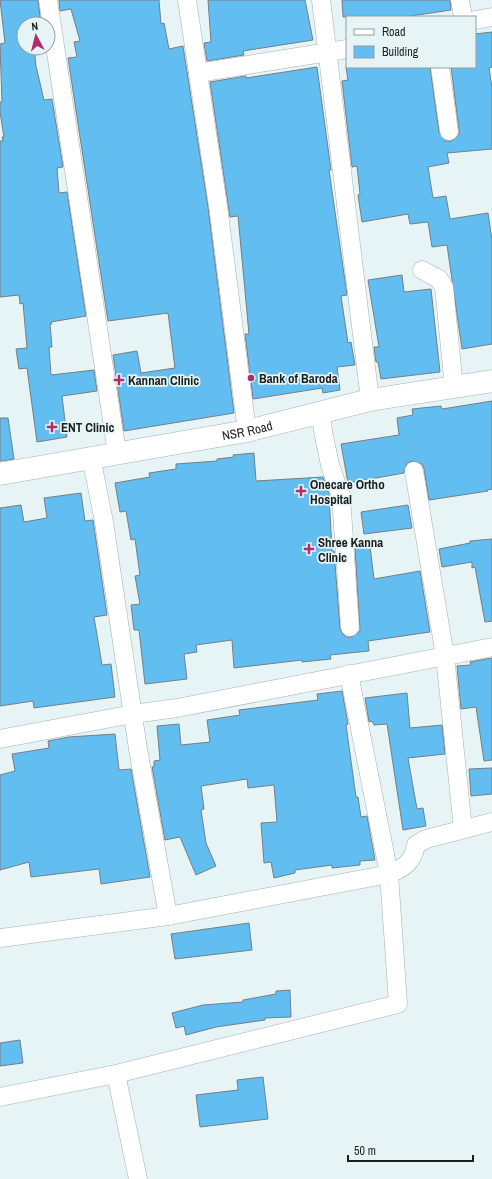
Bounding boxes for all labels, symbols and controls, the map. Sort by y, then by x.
north arrow [16,16,56,56]
legend [346,16,476,68]
text: N [31,19,39,33]
text: Road [382,24,406,40]
text: Building [382,44,419,60]
place label: Bank of Baroda [259,370,338,387]
place label: Kannan Clinic [128,372,199,389]
marker: Bank of Baroda [246,373,256,383]
marker: Kannan Clinic [113,374,125,386]
street label: NSR Road [221,416,274,444]
place label: ENT Clinic [61,419,114,436]
marker: ENT Clinic [46,421,58,433]
place label: Onecare Ortho Hospital [310,476,385,508]
marker: Onecare Ortho Hospital [295,485,307,497]
place label: Shree Kanna Clinic [318,534,383,566]
marker: Shree Kanna Clinic [303,543,315,555]
scale bar [348,1137,473,1163]
text: 50 m [354,1143,376,1159]

